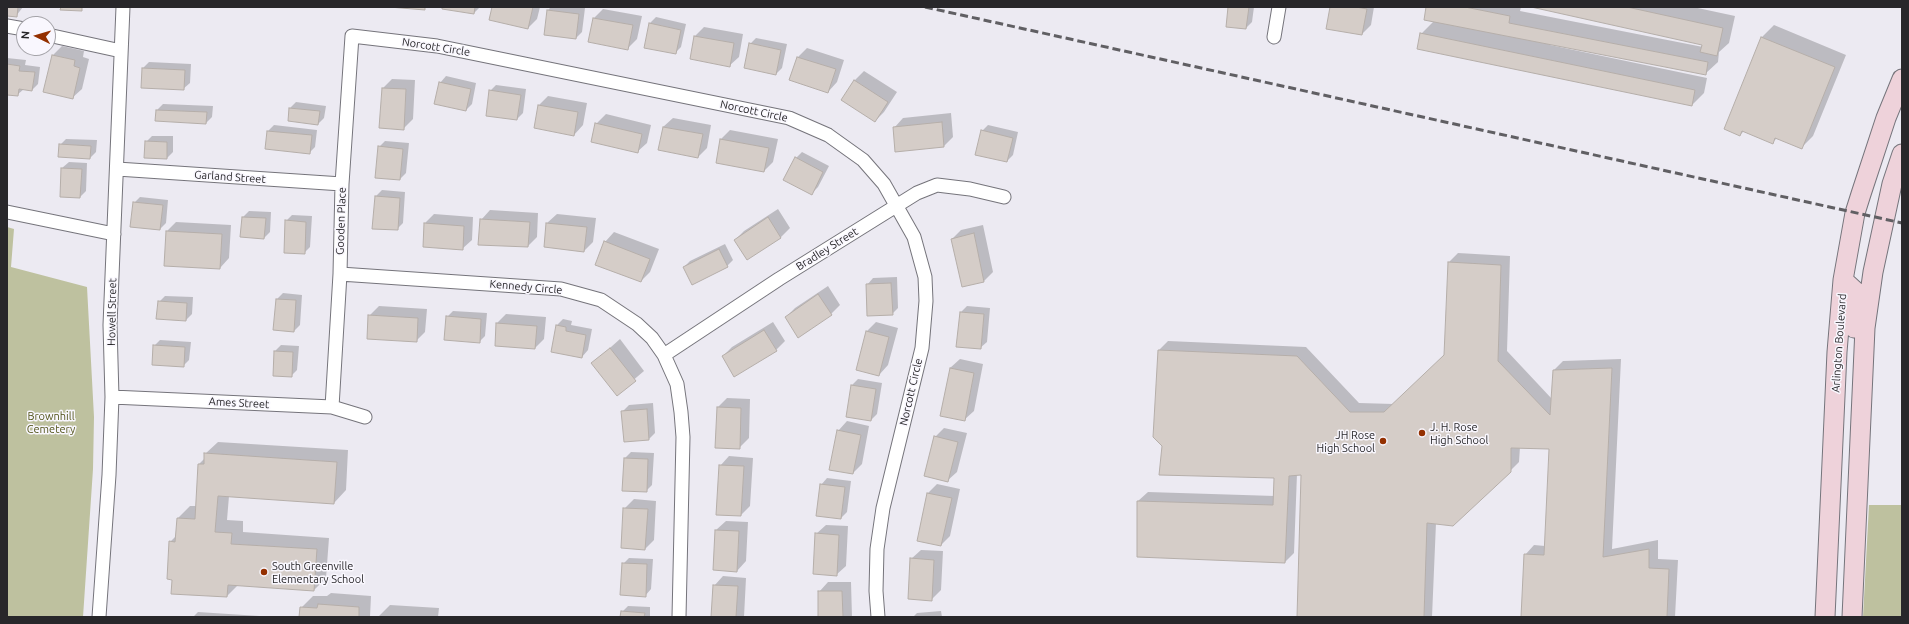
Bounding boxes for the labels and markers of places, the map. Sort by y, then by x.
place label: J. H. Rose High School [1430,420,1488,446]
place label: JH Rose High School [1317,428,1375,454]
marker: J. H. Rose High School [1417,428,1427,438]
marker: JH Rose High School [1378,436,1388,446]
place label: South Greenville Elementary School [272,559,364,585]
marker: South Greenville Elementary School [259,567,269,577]

